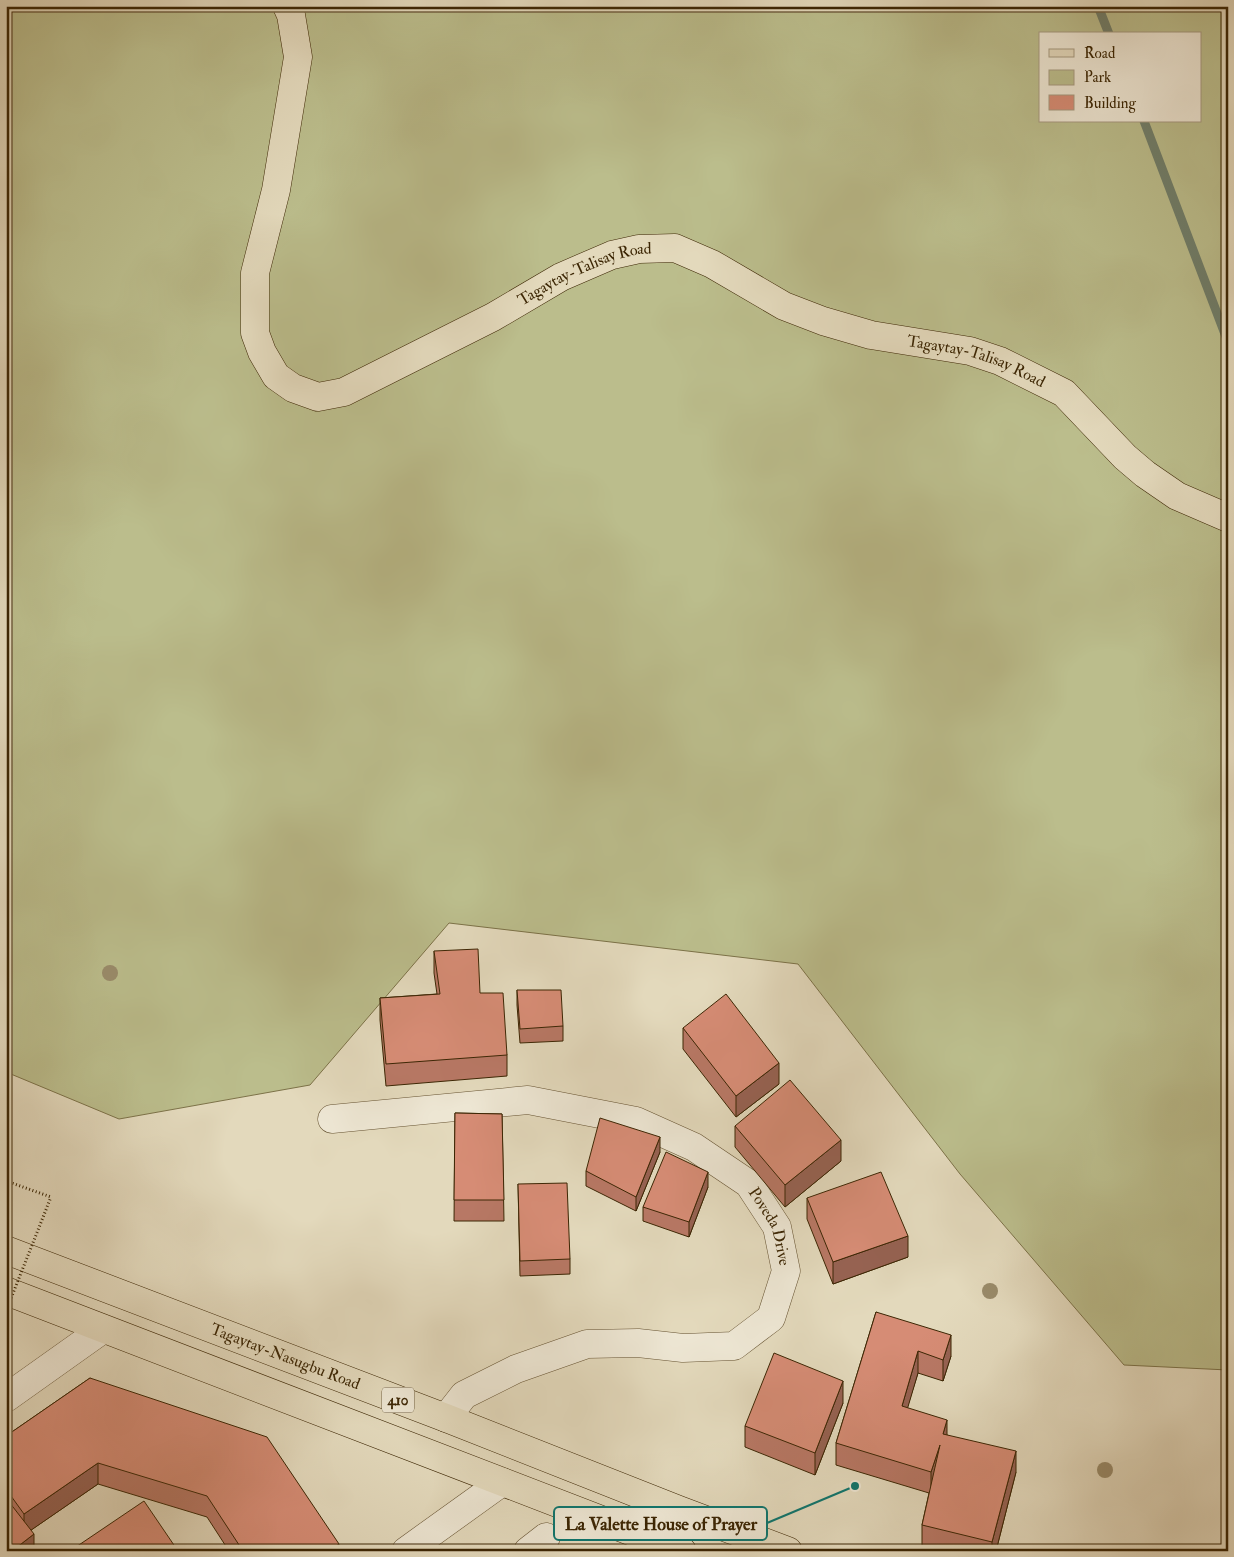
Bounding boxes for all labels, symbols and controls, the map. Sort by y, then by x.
legend [1039,32,1202,122]
text: Road [1084,44,1116,63]
text: Park [1084,68,1111,87]
text: Building [1084,94,1136,113]
street label: Tagaytay-Talisay Road [514,239,652,310]
street label: Tagaytay-Talisay Road [906,331,1049,392]
street label: Poveda Drive [744,1184,795,1268]
street label: Tagaytay-Nasugbu Road [208,1319,363,1394]
road number: 410 [382,1388,414,1412]
callout: La Valette House of Prayer [554,1507,767,1540]
text: La Valette House of Prayer [565,1513,758,1536]

